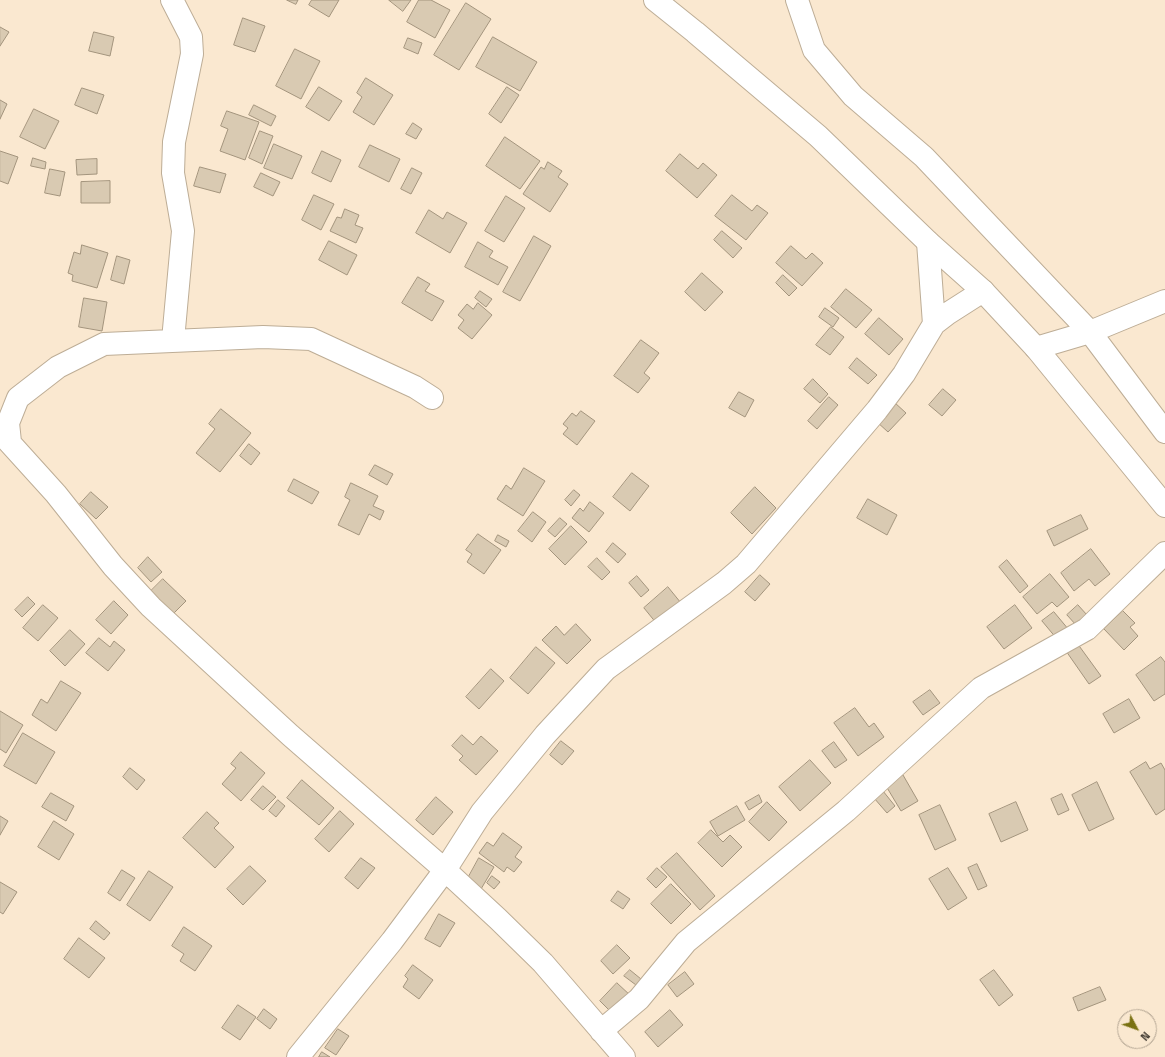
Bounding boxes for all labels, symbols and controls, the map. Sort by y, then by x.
north arrow [1117,1009,1157,1049]
text: N [1137,1028,1154,1044]

